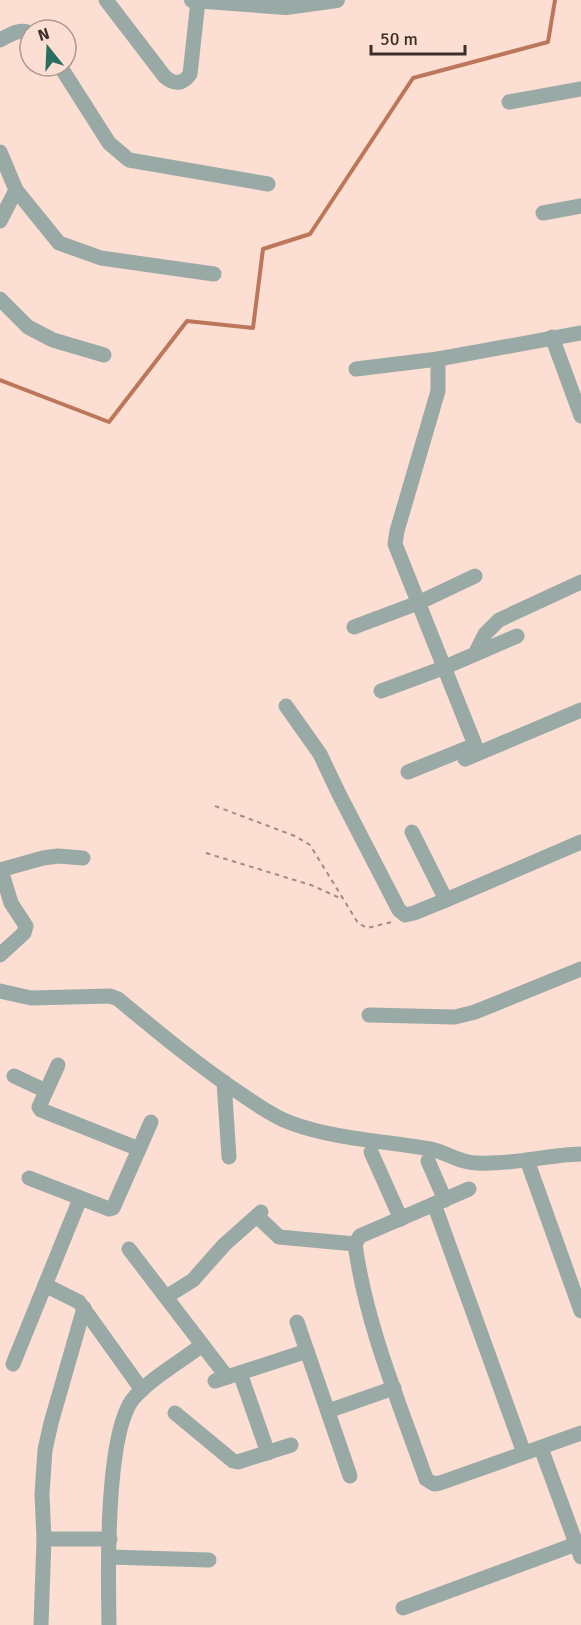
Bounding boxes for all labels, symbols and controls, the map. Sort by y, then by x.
north arrow [18,18,78,78]
scale bar [371,18,466,56]
text: N [35,23,52,46]
text: 50 m [380,28,418,50]

